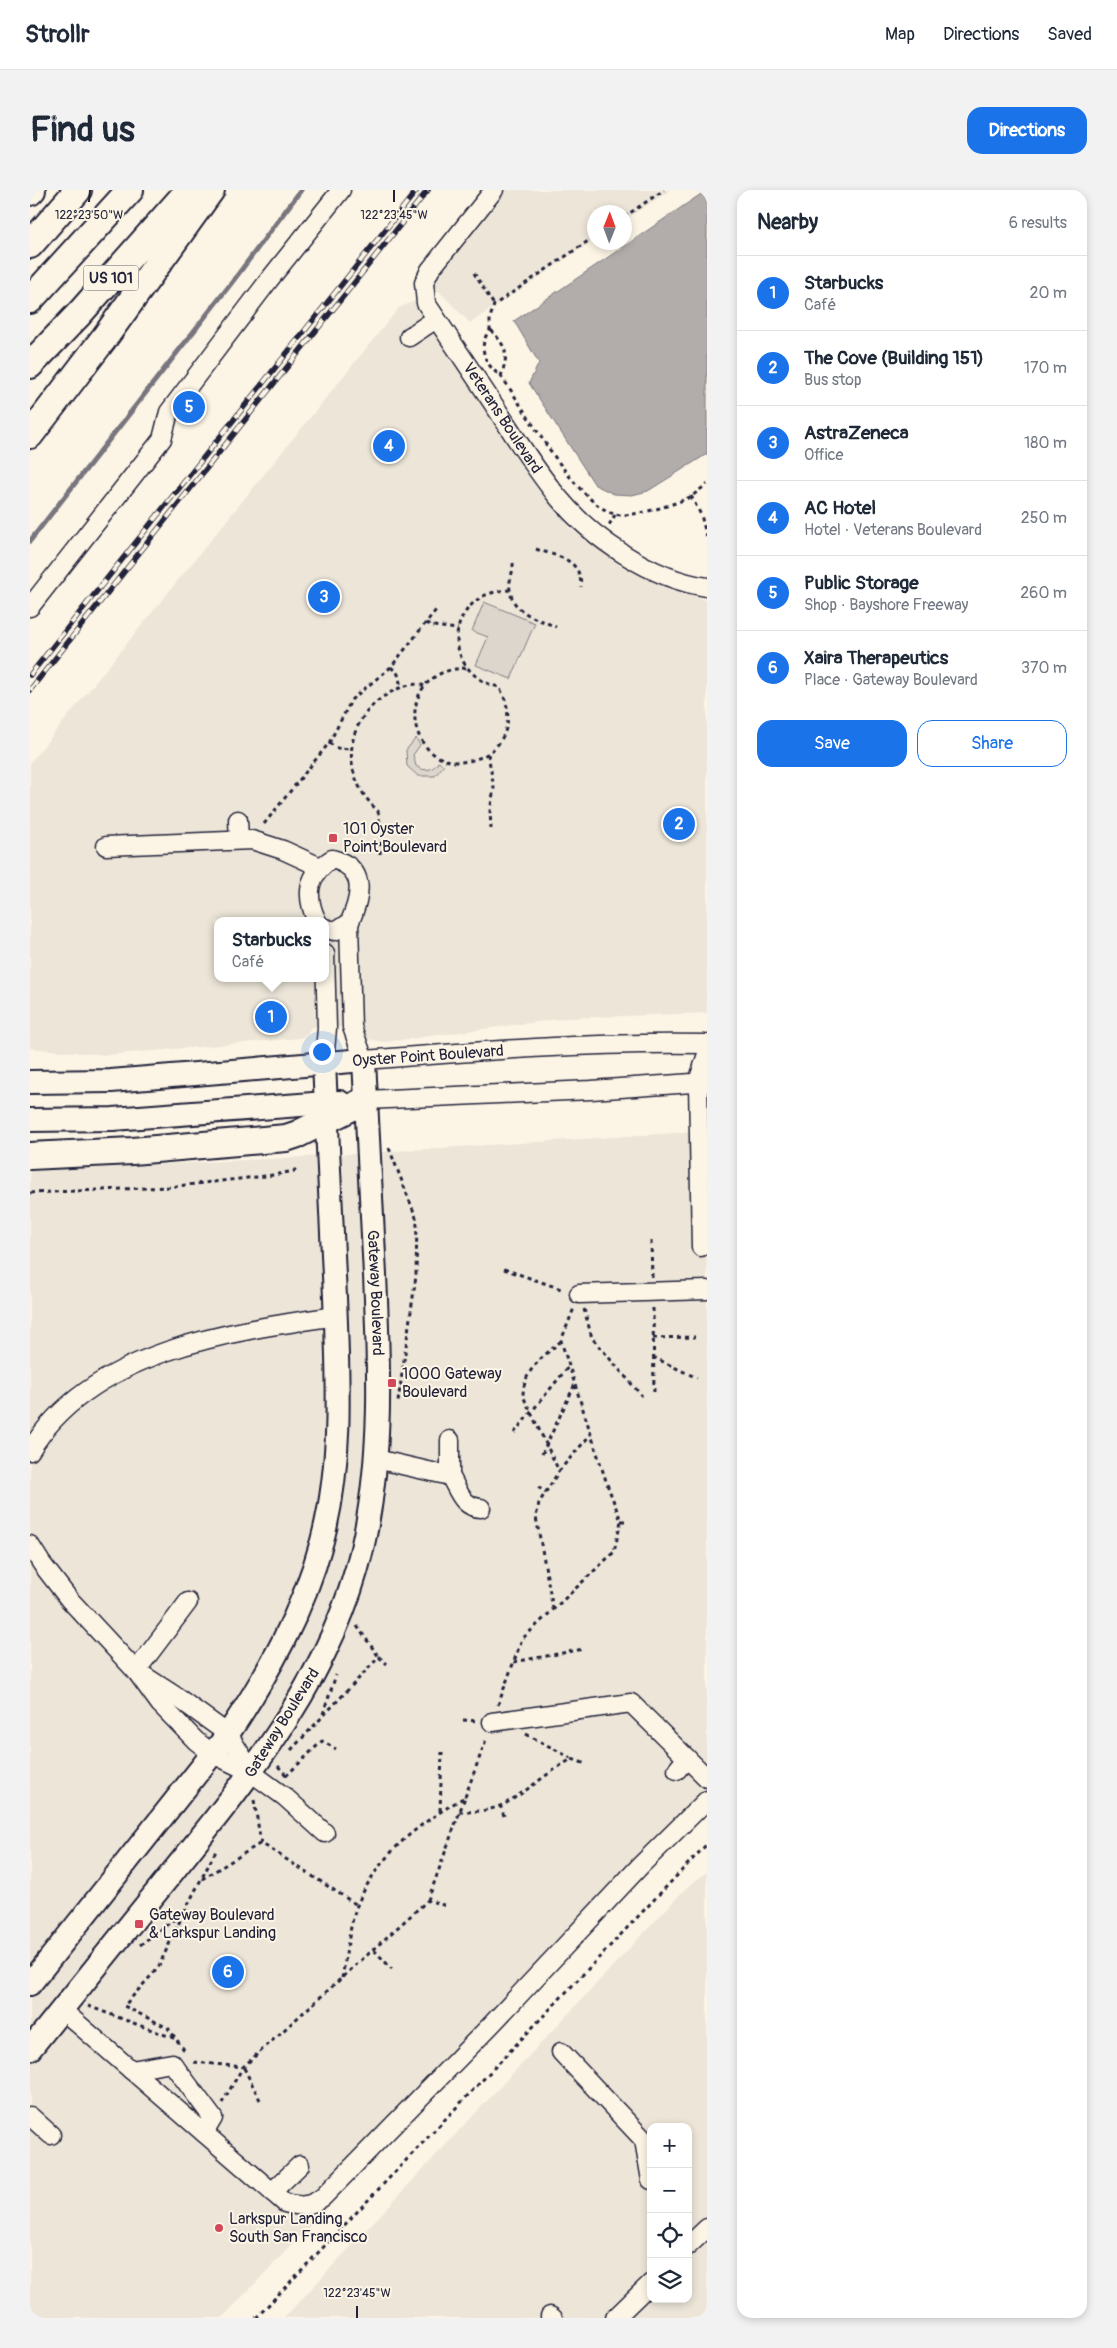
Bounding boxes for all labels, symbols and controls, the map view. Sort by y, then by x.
text: Strollr [25,20,90,49]
text: Map [885,23,915,46]
text: Directions [943,23,1019,46]
text: Saved [1047,23,1092,46]
button: Directions [967,107,1087,154]
text: Find us [30,108,135,152]
north arrow [587,205,632,250]
text: 122°23'50"W [55,208,123,223]
text: 122°23'45"W [360,208,428,223]
text: Nearby [757,209,818,236]
text: 6 results [1009,213,1067,233]
road number: US 101 [84,266,138,290]
text: Starbucks [804,271,883,295]
text: 1 [770,283,776,303]
text: 20 m [1029,283,1067,303]
text: Café [804,295,836,315]
text: The Cove (Building 151) [804,346,984,370]
text: 2 [769,358,777,378]
text: 170 m [1024,358,1067,378]
street label: Veterans Boulevard [458,359,547,477]
text: Bus stop [804,370,862,390]
pin: 5 [173,388,205,426]
text: AstraZeneca [804,421,909,445]
pin: 4 [373,427,405,465]
text: 3 [769,433,777,453]
text: 180 m [1024,433,1067,453]
text: Office [804,445,844,465]
text: AC Hotel [804,496,876,520]
text: 4 [768,508,778,528]
text: 250 m [1021,508,1067,528]
text: Hotel · Veterans Boulevard [804,520,982,540]
text: Public Storage [804,571,919,595]
pin: 3 [308,578,340,616]
text: 5 [769,583,777,603]
text: 260 m [1020,583,1067,603]
text: Shop · Bayshore Freeway [804,595,968,615]
text: Xaira Therapeutics [804,646,948,670]
text: 6 [768,658,778,678]
text: 370 m [1021,658,1067,678]
text: Place · Gateway Boulevard [804,670,978,690]
button: Save [757,720,907,767]
button: Share [917,720,1067,767]
pin: 2 [663,805,695,843]
place label: 101 Oyster Point Boulevard [343,819,447,857]
marker: 101 Oyster Point Boulevard [327,832,339,844]
popup [214,917,329,982]
text: Starbucks [232,928,311,952]
text: Café [232,952,264,972]
pin: 1 [255,998,287,1036]
your location [309,1039,335,1065]
street label: Oyster Point Boulevard [352,1041,504,1071]
street label: Gateway Boulevard [363,1229,388,1356]
place label: 1000 Gateway Boulevard [402,1364,502,1402]
marker: 1000 Gateway Boulevard [386,1377,398,1389]
street label: Gateway Boulevard [240,1664,324,1782]
place label: Gateway Boulevard & Larkspur Landing [149,1905,276,1943]
marker: Gateway Boulevard & Larkspur Landing [133,1918,145,1930]
pin: 6 [212,1953,244,1991]
map controls [647,2123,692,2303]
button: + [647,2123,692,2168]
button: − [647,2168,692,2213]
place label: Larkspur Landing South San Francisco [229,2209,368,2247]
button: locate [647,2213,692,2258]
marker: Larkspur Landing South San Francisco [213,2222,225,2234]
button: layers [647,2258,692,2303]
text: 122°23'45"W [323,2286,391,2301]

